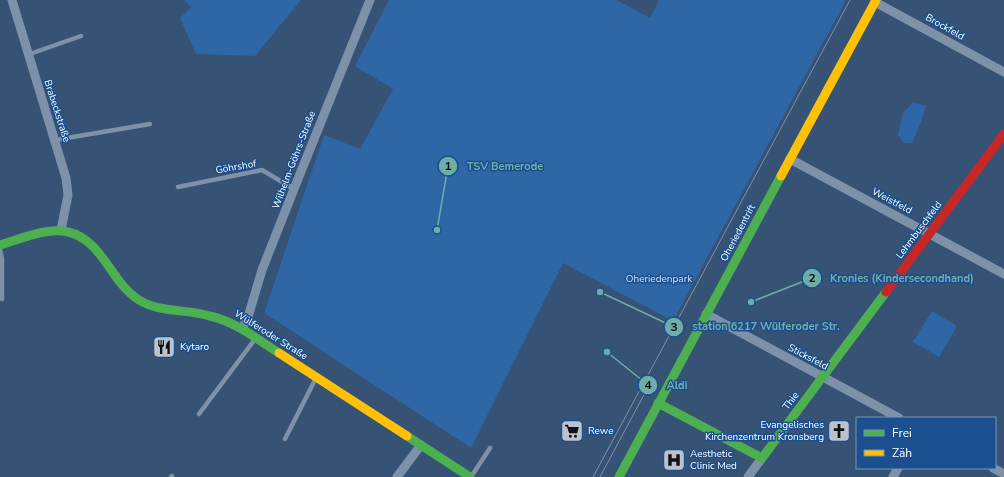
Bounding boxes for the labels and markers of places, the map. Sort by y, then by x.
callout: TSV Bemerode [438,154,551,177]
callout: Kronies (Kindersecondhand) [802,266,982,289]
callout: station 6217 Wülferoder Str. [664,315,847,338]
restaurant icon: Kytaro [151,334,177,360]
place label: Kytaro [180,340,210,354]
callout: Aldi [638,373,695,396]
supermarket icon: Rewe [559,418,585,444]
place label: Evangelisches Kirchenzentrum Kronsberg [705,418,824,444]
church icon: Evangelisches Kirchenzentrum Kronsberg [826,418,852,444]
place label: Rewe [588,424,614,438]
hospital icon: Aesthetic Clinic Med [661,447,687,473]
place label: Aesthetic Clinic Med [690,447,737,473]

